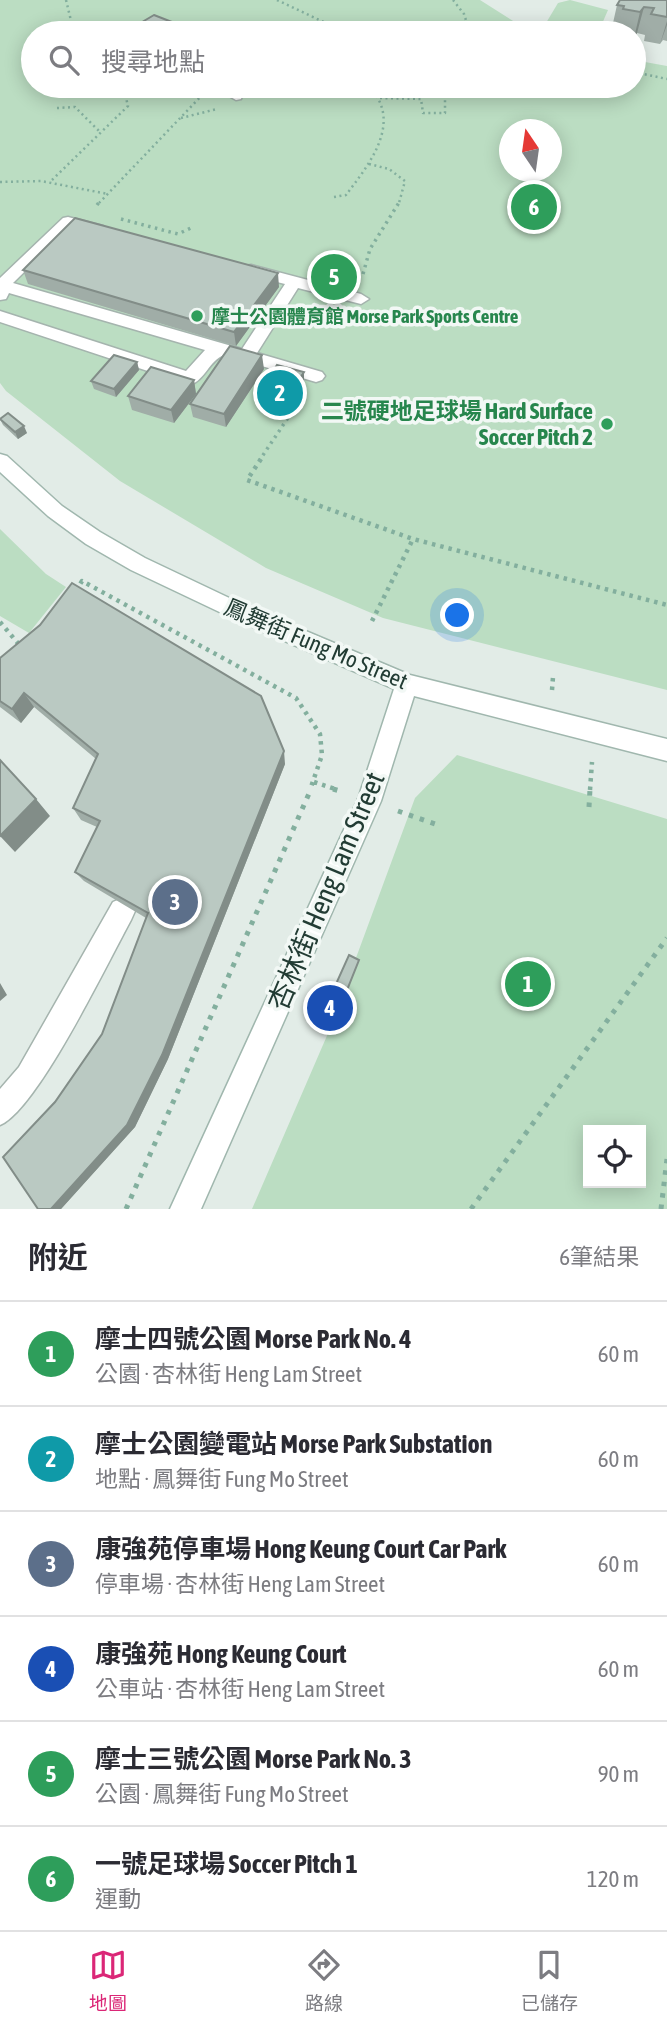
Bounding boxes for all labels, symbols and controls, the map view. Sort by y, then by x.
search box [21,21,646,98]
icon: search [45,41,83,79]
text: 搜尋地點 [101,47,205,77]
north arrow [499,119,562,182]
pin: 6 [511,181,557,233]
pin: 5 [311,251,357,303]
place label: 摩士公園體育館 Morse Park Sports Centre [211,305,519,327]
marker: 摩士公園體育館 Morse Park Sports Centre [189,308,205,324]
pin: 2 [257,367,303,419]
place label: 二號硬地足球場 Hard Surface Soccer Pitch 2 [321,398,593,450]
marker: 二號硬地足球場 Hard Surface Soccer Pitch 2 [599,416,615,432]
street label: 鳳舞街 Fung Mo Street [221,594,411,694]
your location [440,598,474,632]
street label: 杏林街 Heng Lam Street [261,767,391,1015]
pin: 3 [152,876,198,928]
pin: 1 [505,958,551,1010]
pin: 4 [307,982,353,1034]
map controls [583,1125,646,1188]
button: locate [583,1125,646,1188]
text: 附近 [28,1240,88,1274]
text: 6筆結果 [559,1244,639,1270]
text: 摩士四號公園 Morse Park No. 4 [95,1324,411,1354]
text: 1 [46,1341,56,1367]
text: 60 m [598,1341,639,1367]
text: 公園 · 杏林街 Heng Lam Street [95,1361,362,1387]
text: 摩士公園變電站 Morse Park Substation [95,1429,492,1459]
text: 2 [46,1446,56,1472]
text: 60 m [598,1446,639,1472]
text: 地點 · 鳳舞街 Fung Mo Street [95,1466,349,1492]
text: 康強苑停車場 Hong Keung Court Car Park [95,1534,507,1564]
text: 3 [46,1551,56,1577]
text: 60 m [598,1551,639,1577]
text: 停車場 · 杏林街 Heng Lam Street [95,1571,385,1597]
text: 康強苑 Hong Keung Court [95,1639,347,1669]
text: 4 [46,1656,56,1682]
text: 60 m [598,1656,639,1682]
text: 公車站 · 杏林街 Heng Lam Street [95,1676,385,1702]
text: 摩士三號公園 Morse Park No. 3 [95,1744,411,1774]
text: 5 [46,1761,56,1787]
text: 90 m [598,1761,639,1787]
text: 公園 · 鳳舞街 Fung Mo Street [95,1781,349,1807]
text: 一號足球場 Soccer Pitch 1 [95,1849,358,1879]
text: 6 [46,1866,56,1892]
text: 120 m [587,1866,639,1892]
text: 運動 [95,1886,141,1912]
tab: 地圖 [89,1946,127,2015]
tab: 路線 [305,1946,343,2015]
tab: 已儲存 [521,1946,578,2015]

